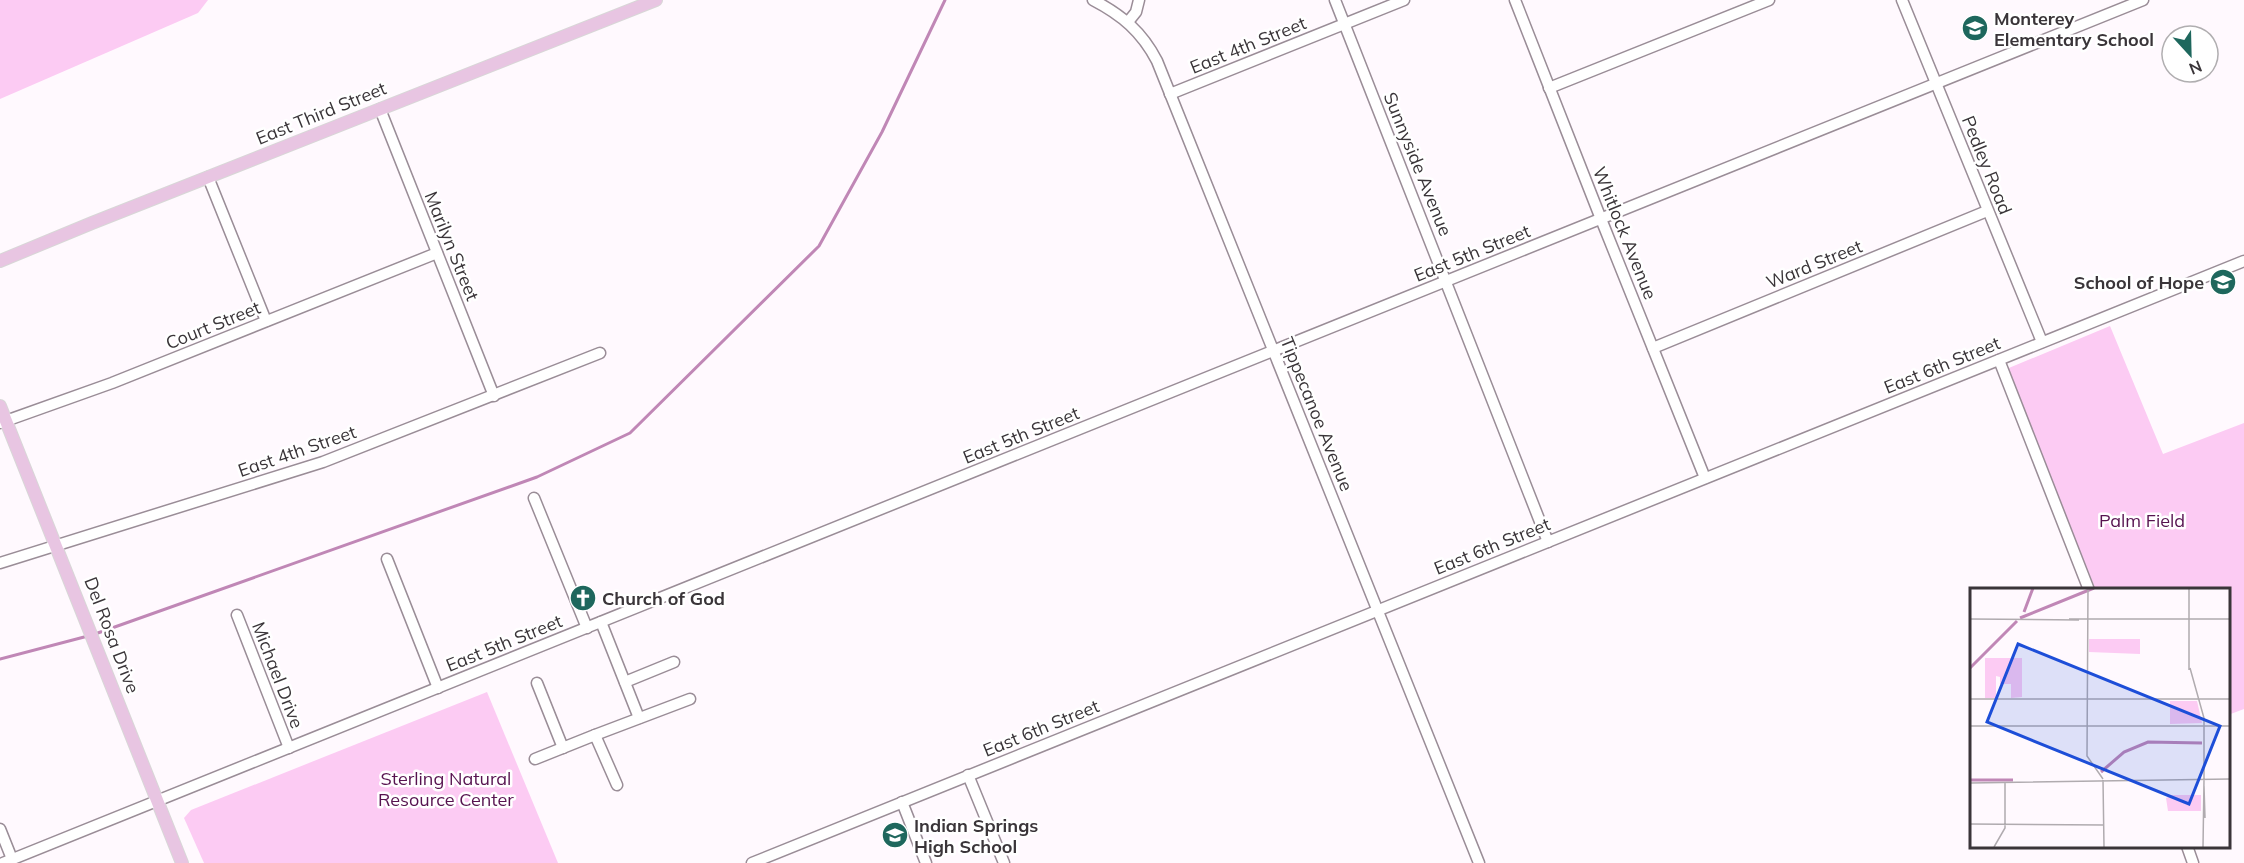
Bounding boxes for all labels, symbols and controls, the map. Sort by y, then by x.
place label: Monterey Elementary School [1994,7,2154,51]
street label: East 4th Street [1187,11,1309,79]
school or university icon: Monterey Elementary School [1960,13,1990,43]
north arrow [2160,24,2220,84]
text: N [2186,56,2205,79]
street label: East Third Street [252,76,390,150]
street label: Sunnyside Avenue [1379,89,1457,239]
street label: Pedley Road [1957,112,2017,218]
street label: Whitlock Avenue [1588,163,1662,303]
street label: Marilyn Street [420,188,484,304]
street label: East 5th Street [1411,219,1533,287]
street label: Ward Street [1763,234,1865,294]
school or university icon: School of Hope [2208,267,2238,297]
place label: School of Hope [2074,271,2204,294]
street label: Court Street [162,296,264,354]
street label: East 6th Street [1881,331,2003,399]
street label: Tippecanoe Avenue [1276,334,1358,494]
street label: East 5th Street [960,401,1082,469]
street label: East 4th Street [235,420,359,482]
park label: Palm Field [2099,509,2185,532]
street label: East 6th Street [1431,512,1553,580]
street label: Del Rosa Drive [79,574,145,696]
church icon: Church of God [568,583,598,613]
place label: Church of God [602,587,725,610]
inset map [1970,588,2229,848]
street label: East 5th Street [443,609,565,677]
street label: Michael Drive [247,618,309,732]
street label: East 6th Street [980,694,1102,762]
park label: Sterling Natural Resource Center [378,767,514,811]
place label: Indian Springs High School [914,814,1038,858]
school or university icon: Indian Springs High School [880,820,910,850]

